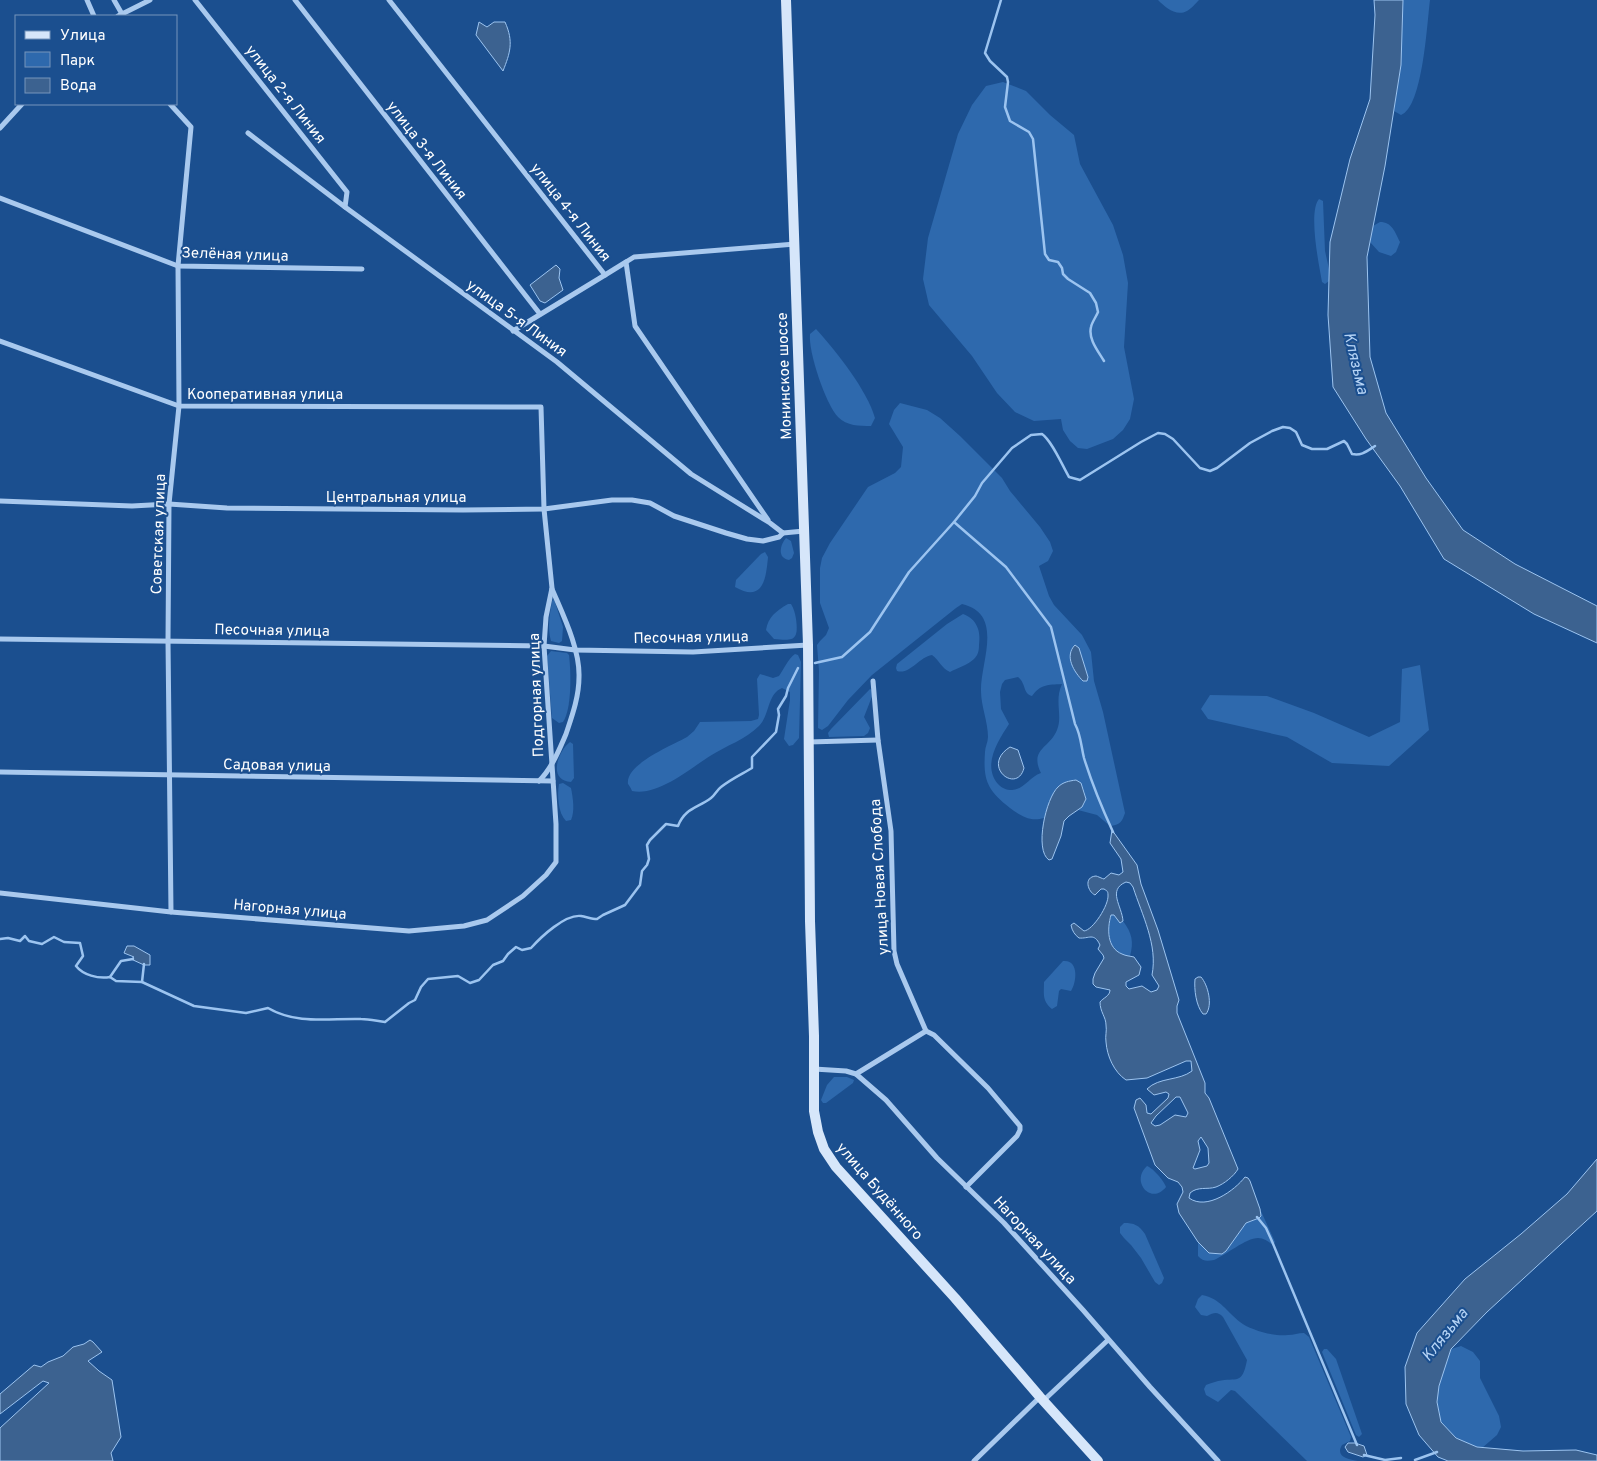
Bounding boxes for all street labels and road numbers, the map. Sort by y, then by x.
street label: улица 2-я Линия [240,42,329,148]
street label: улица 3-я Линия [381,98,470,204]
street label: улица 4-я Линия [525,160,614,266]
street label: Зелёная улица [181,244,289,267]
street label: улица 5-я Линия [462,276,570,362]
street label: Монинское шоссе [774,312,797,440]
street label: Кооперативная улица [187,386,343,405]
street label: Советская улица [148,473,171,595]
street label: Центральная улица [326,489,466,508]
street label: Песочная улица [214,621,330,642]
street label: Песочная улица [633,628,749,649]
street label: Подгорная улица [526,633,549,757]
street label: Садовая улица [223,756,331,777]
street label: улица Новая Слобода [867,798,894,955]
street label: Нагорная улица [232,896,347,925]
street label: улица Будённого [831,1139,926,1245]
street label: Нагорная улица [988,1193,1080,1289]

